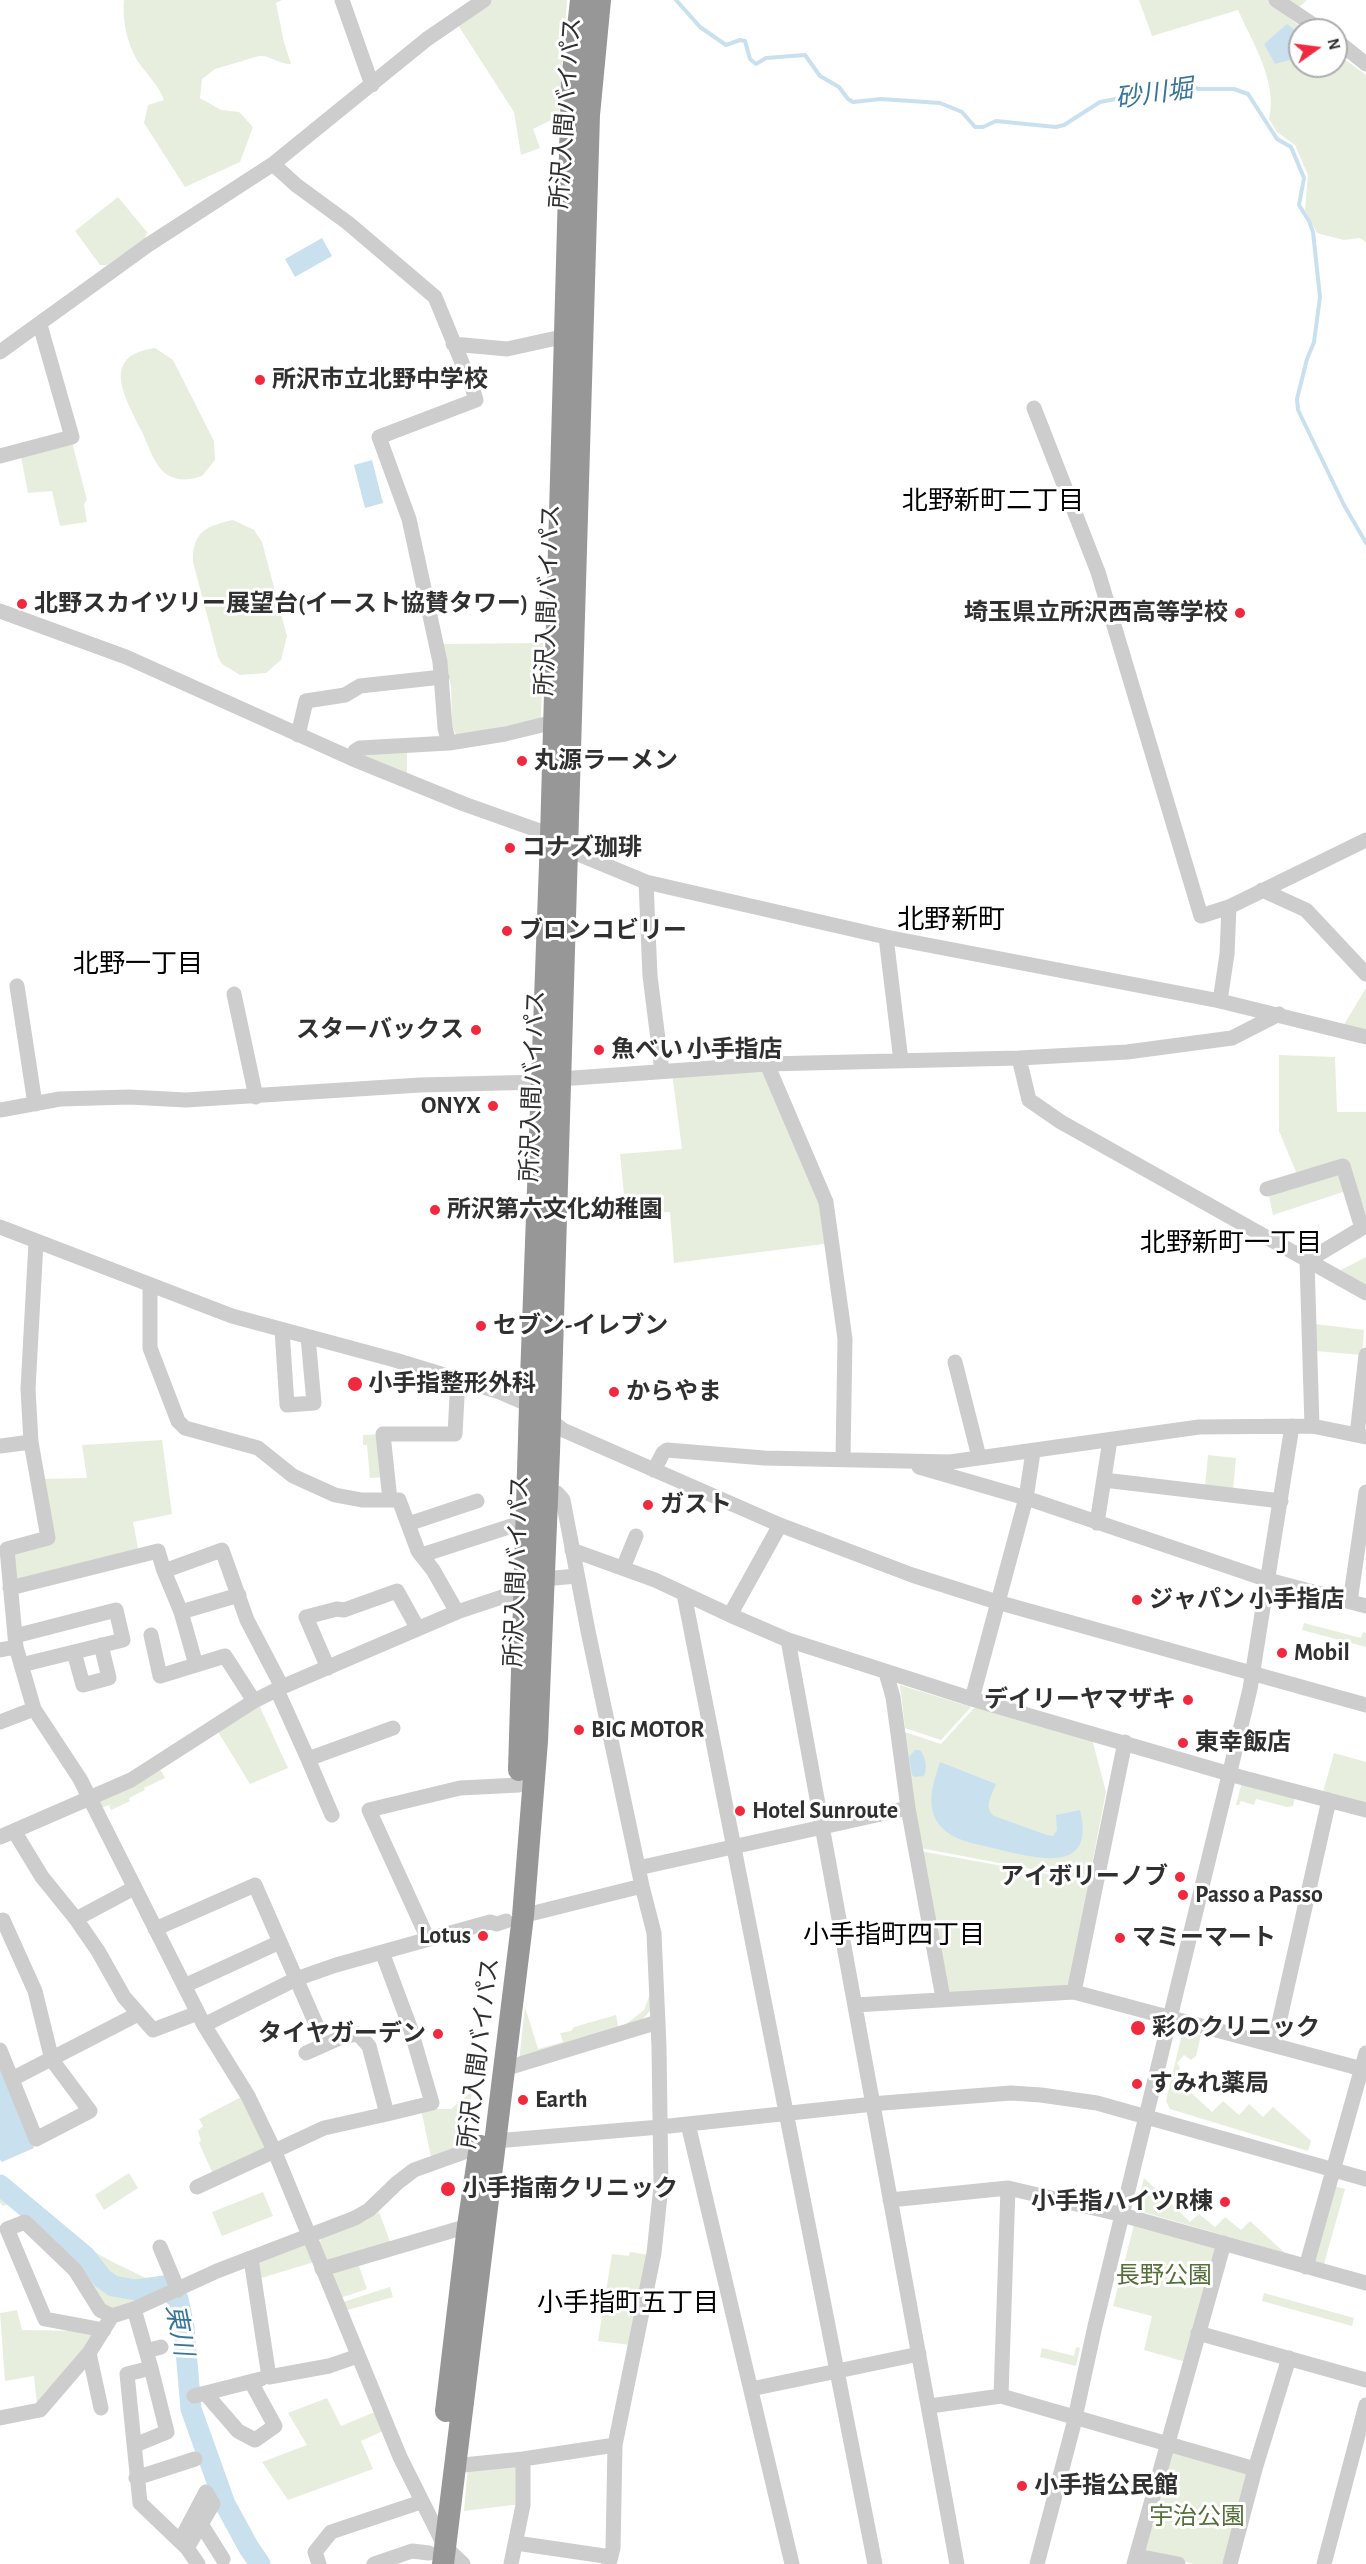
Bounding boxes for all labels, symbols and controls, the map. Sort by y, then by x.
street label: 所沢入間バイパス [545,16,587,210]
north arrow [1288,18,1348,78]
text: N [1324,37,1343,51]
water label: 砂川堀 [1113,73,1195,115]
place label: 所沢市立北野中学校 [272,366,488,394]
marker: 所沢市立北野中学校 [253,373,267,387]
district label: 北野新町二丁目 [902,485,1084,517]
street label: 所沢入間バイパス [530,504,566,696]
place label: 北野スカイツリー展望台(イースト協賛タワー) [34,590,528,618]
marker: 北野スカイツリー展望台(イースト協賛タワー) [15,597,29,611]
place label: 埼玉県立所沢西高等学校 [964,599,1228,627]
marker: 埼玉県立所沢西高等学校 [1233,606,1247,620]
place label: 丸源ラーメン [534,747,678,775]
marker: 丸源ラーメン [515,754,529,768]
place label: コナズ珈琲 [522,834,642,862]
marker: コナズ珈琲 [503,841,517,855]
district label: 北野新町 [897,904,1005,936]
place label: ブロンコビリー [519,917,687,945]
marker: ブロンコビリー [500,924,514,938]
district label: 北野一丁目 [73,948,203,980]
street label: 所沢入間バイパス [515,990,551,1182]
place label: スターバックス [296,1016,464,1044]
marker: スターバックス [469,1023,483,1037]
place label: 魚べい 小手指店 [611,1036,783,1064]
marker: 魚べい 小手指店 [592,1043,606,1057]
place label: ONYX [421,1092,481,1120]
marker: ONYX [486,1099,500,1113]
place label: 所沢第六文化幼稚園 [447,1196,663,1224]
marker: 所沢第六文化幼稚園 [428,1203,442,1217]
district label: 北野新町一丁目 [1140,1227,1322,1259]
place label: セブン-イレブン [493,1312,668,1340]
marker: セブン-イレブン [474,1319,488,1333]
place label: 小手指整形外科 [368,1370,536,1398]
marker: 小手指整形外科 [346,1375,364,1393]
place label: からやま [626,1378,722,1406]
marker: からやま [607,1385,621,1399]
street label: 所沢入間バイパス [499,1475,535,1667]
place label: ガスト [660,1491,732,1519]
marker: ガスト [641,1498,655,1512]
place label: ジャパン 小手指店 [1149,1586,1345,1614]
marker: ジャパン 小手指店 [1130,1593,1144,1607]
place label: Mobil [1294,1639,1350,1667]
marker: Mobil [1275,1646,1289,1660]
place label: デイリーヤマザキ [984,1686,1176,1714]
marker: デイリーヤマザキ [1181,1693,1195,1707]
place label: BIG MOTOR [591,1716,704,1744]
marker: BIG MOTOR [572,1723,586,1737]
place label: 東幸飯店 [1195,1729,1291,1757]
marker: 東幸飯店 [1176,1736,1190,1750]
place label: Hotel Sunroute [752,1797,898,1825]
marker: Hotel Sunroute [733,1804,747,1818]
place label: アイボリーノブ [1000,1863,1168,1891]
marker: アイボリーノブ [1173,1870,1187,1884]
place label: Passo a Passo [1195,1881,1323,1909]
marker: Passo a Passo [1176,1888,1190,1902]
district label: 小手指町四丁目 [803,1919,985,1951]
place label: Lotus [419,1922,471,1950]
place label: マミーマート [1132,1924,1276,1952]
marker: Lotus [476,1929,490,1943]
marker: マミーマート [1113,1931,1127,1945]
street label: 所沢入間バイパス [453,1956,505,2150]
place label: 彩のクリニック [1152,2014,1320,2042]
marker: 彩のクリニック [1129,2019,1147,2037]
place label: タイヤガーデン [258,2020,426,2048]
marker: タイヤガーデン [431,2027,445,2041]
place label: すみれ薬局 [1149,2070,1269,2098]
marker: すみれ薬局 [1130,2077,1144,2091]
place label: Earth [535,2086,588,2114]
marker: Earth [516,2093,530,2107]
place label: 小手指南クリニック [462,2175,678,2203]
marker: 小手指南クリニック [439,2180,457,2198]
place label: 小手指ハイツR棟 [1031,2188,1213,2216]
marker: 小手指ハイツR棟 [1218,2195,1232,2209]
park label: 長野公園 [1116,2262,1212,2290]
district label: 小手指町五丁目 [537,2287,719,2319]
water label: 東川 [159,2302,199,2358]
place label: 小手指公民館 [1034,2472,1178,2500]
marker: 小手指公民館 [1015,2479,1029,2493]
park label: 宇治公園 [1149,2503,1245,2531]

